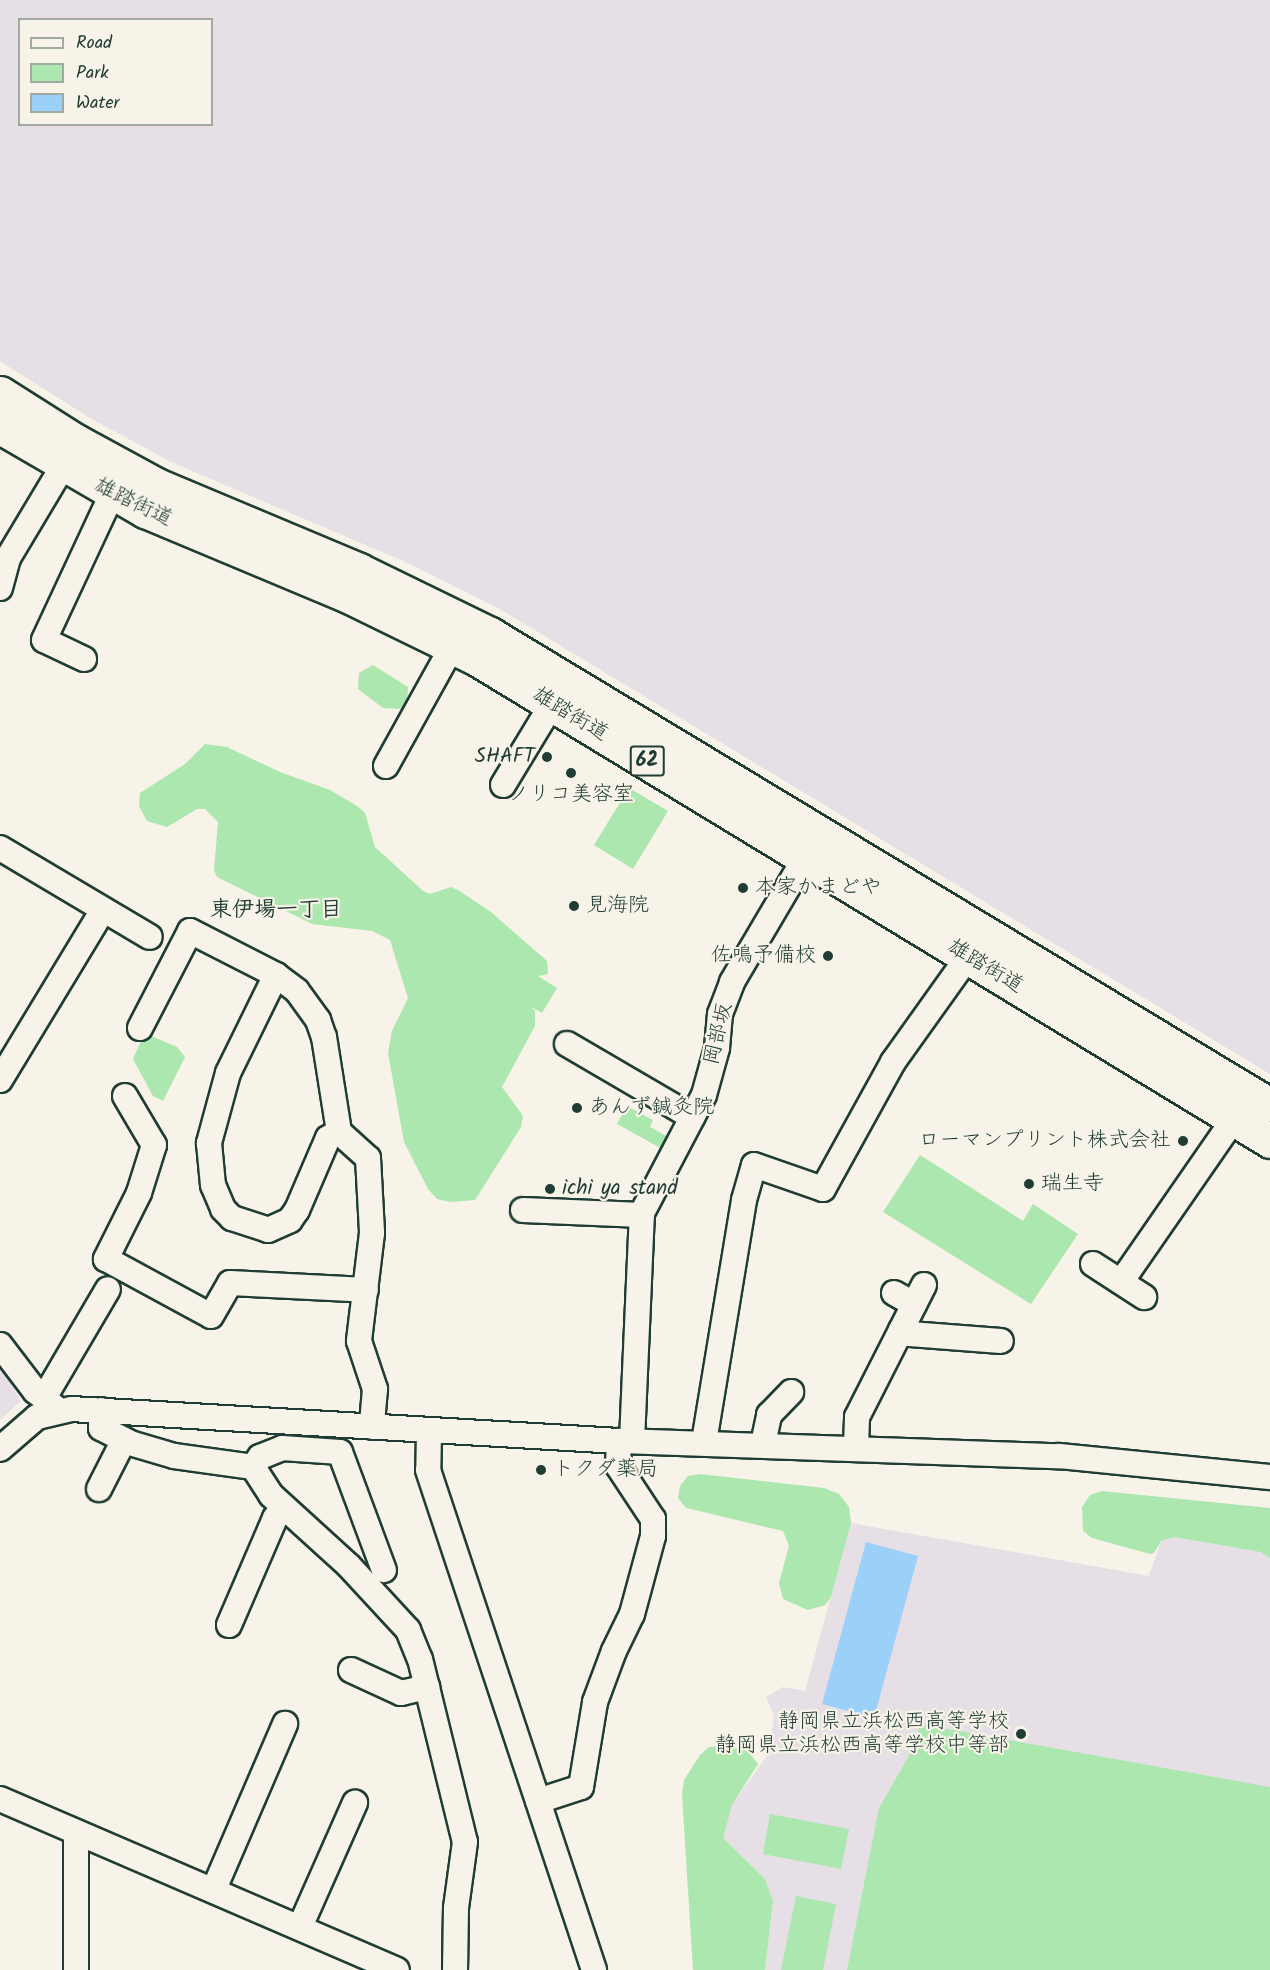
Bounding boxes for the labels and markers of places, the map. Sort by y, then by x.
place label: SHAFT [475,744,535,770]
marker: SHAFT [540,750,554,764]
marker: ノリコ美容室 [564,766,578,780]
place label: ノリコ美容室 [508,782,634,808]
place label: 本家かまどや [755,875,881,901]
marker: 本家かまどや [736,881,750,895]
place label: 見海院 [586,893,649,919]
marker: 見海院 [567,899,581,913]
place label: 佐鳴予備校 [711,943,816,969]
marker: 佐鳴予備校 [821,949,835,963]
place label: あんず鍼灸院 [589,1095,715,1121]
marker: あんず鍼灸院 [570,1101,584,1115]
place label: ローマンプリント株式会社 [919,1128,1171,1154]
marker: ローマンプリント株式会社 [1176,1134,1190,1148]
place label: 瑞生寺 [1041,1171,1104,1197]
place label: ichi ya stand [562,1176,678,1202]
marker: 瑞生寺 [1022,1177,1036,1191]
marker: ichi ya stand [543,1182,557,1196]
place label: トクダ薬局 [553,1457,658,1483]
marker: トクダ薬局 [534,1463,548,1477]
place label: 静岡県立浜松西高等学校 静岡県立浜松西高等学校中等部 [715,1709,1009,1759]
marker: 静岡県立浜松西高等学校 静岡県立浜松西高等学校中等部 [1014,1727,1028,1741]

